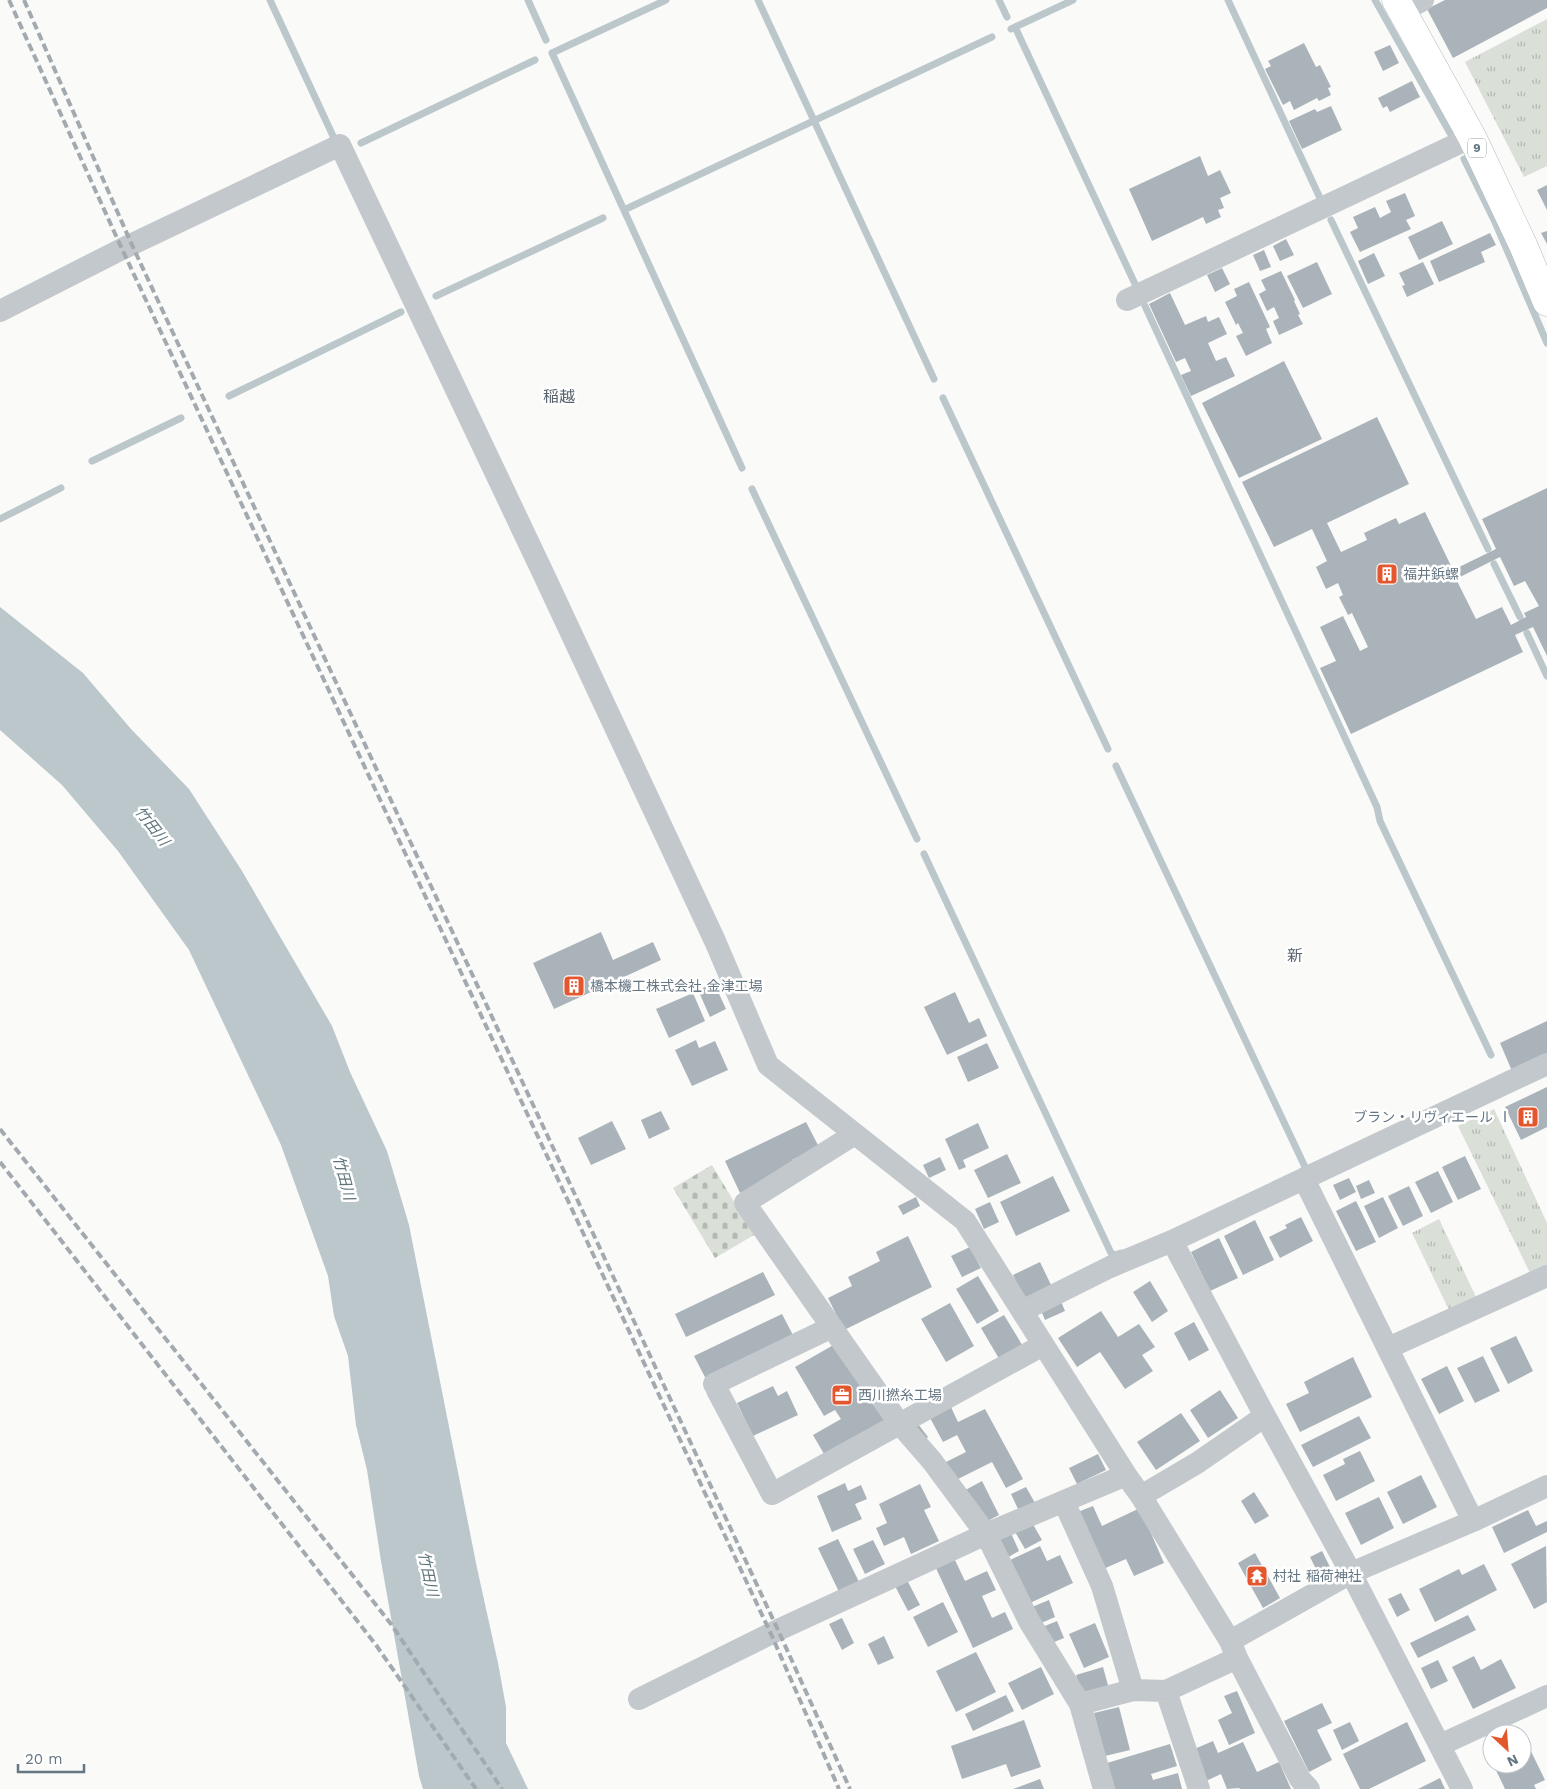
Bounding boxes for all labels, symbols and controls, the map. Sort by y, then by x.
road number: 9 [1468,138,1486,158]
district label: 稲越 [543,387,575,406]
building icon: 福井鋲螺 [1375,562,1399,586]
place label: 福井鋲螺 [1403,566,1459,582]
water label: 竹田川 [131,803,174,851]
district label: 新 [1287,946,1303,965]
building icon: 橋本機工株式会社 金津工場 [562,974,586,998]
place label: 橋本機工株式会社 金津工場 [590,978,763,994]
building icon: ブラン・リヴィエール Ⅰ [1516,1105,1540,1129]
place label: ブラン・リヴィエール Ⅰ [1353,1109,1512,1125]
water label: 竹田川 [329,1154,359,1204]
office icon: 西川撚糸工場 [830,1383,854,1407]
place label: 西川撚糸工場 [858,1387,942,1403]
water label: 竹田川 [415,1550,442,1600]
temple icon: 村社 稲荷神社 [1245,1564,1269,1588]
place label: 村社 稲荷神社 [1273,1568,1362,1584]
north arrow [1482,1724,1532,1774]
scale bar [18,1742,84,1774]
text: 20 m [25,1750,63,1768]
text: N [1505,1751,1521,1770]

